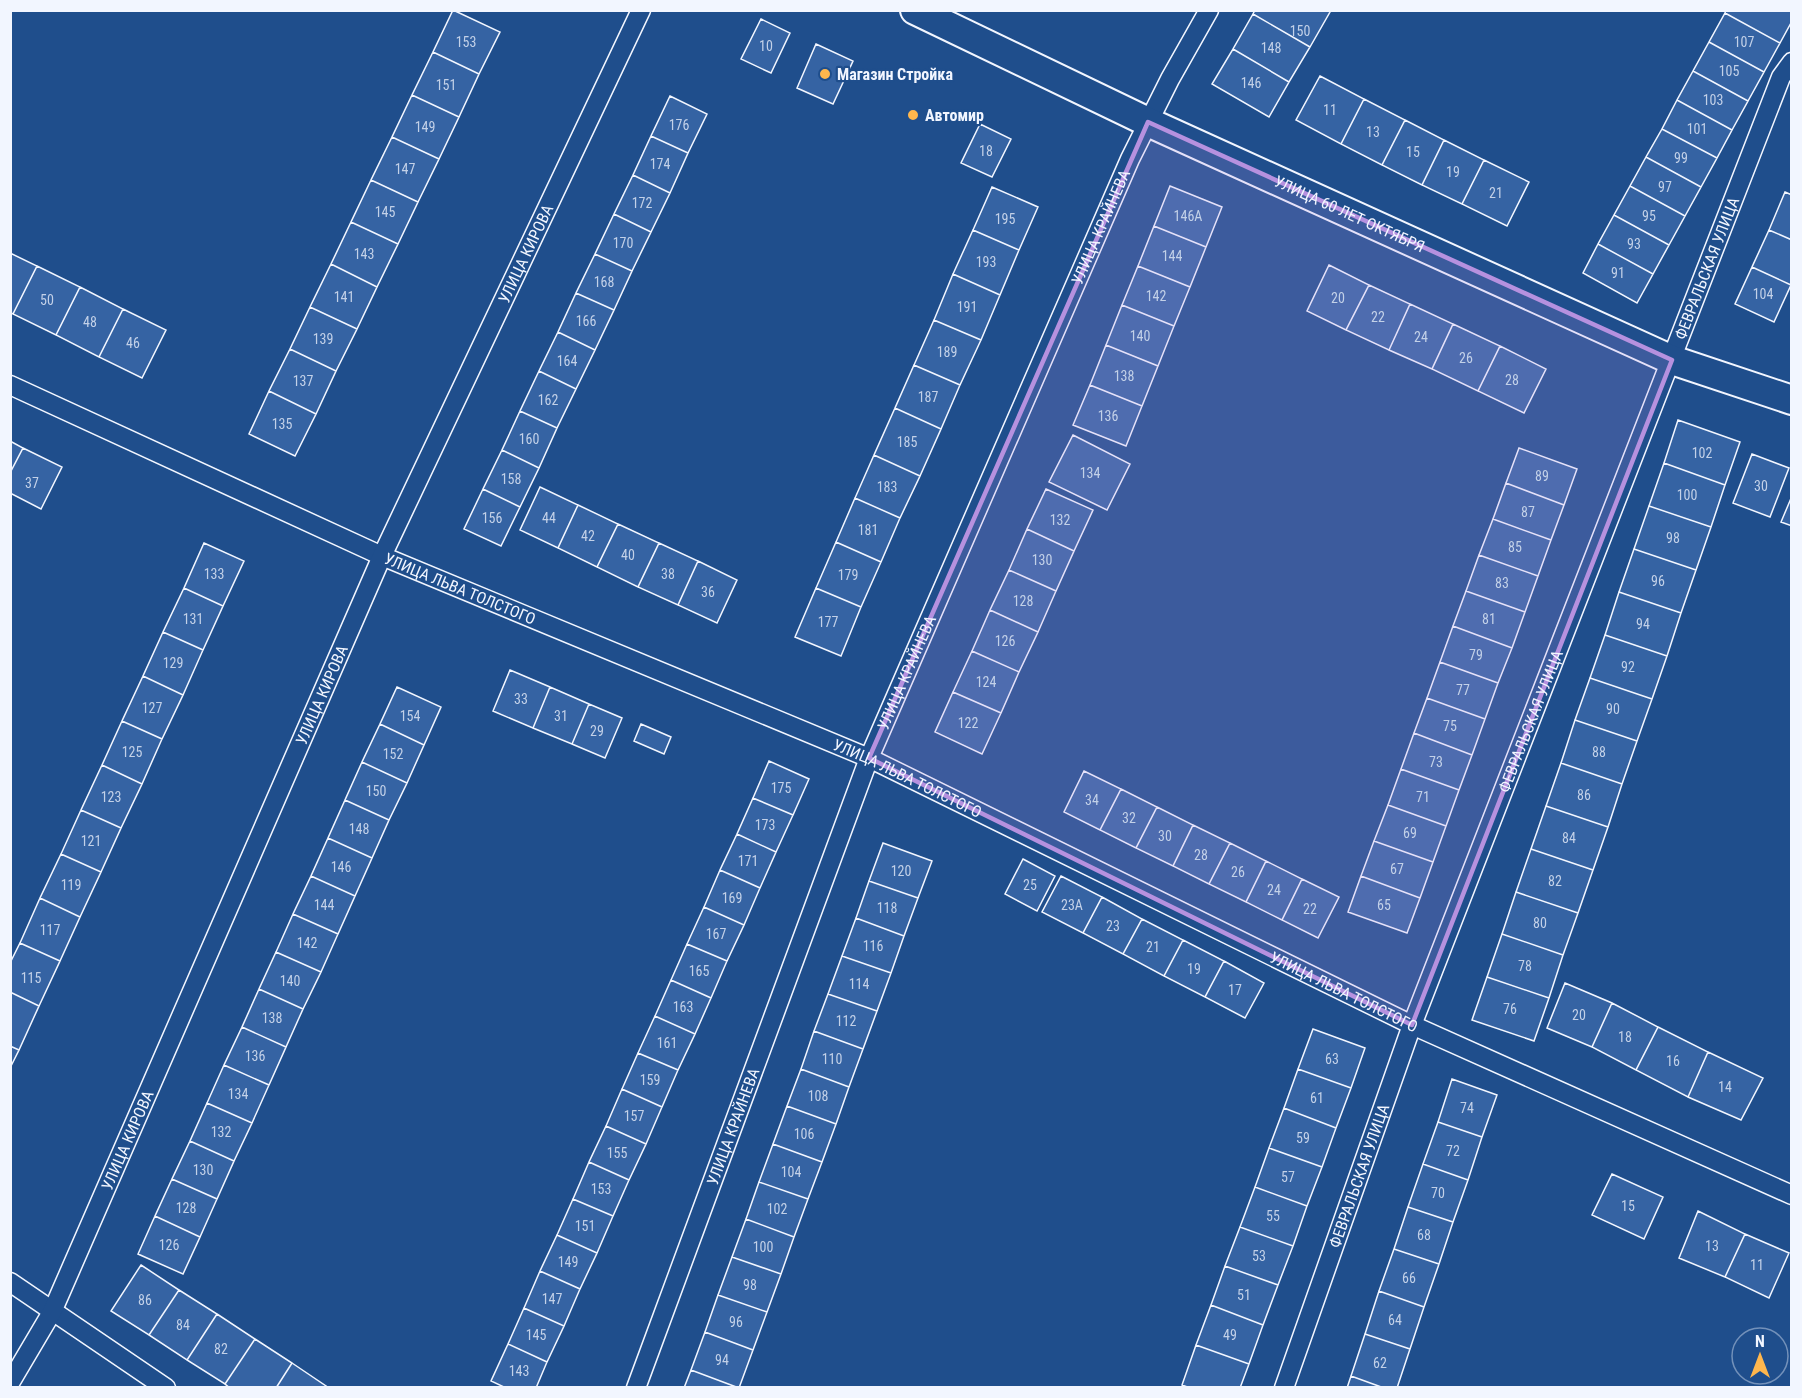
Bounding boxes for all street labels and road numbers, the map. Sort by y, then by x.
street label: УЛИЦА КРАЙНЕВА [1067,167,1134,287]
street label: УЛИЦА 60 ЛЕТ ОКТЯБРЯ [1271,171,1428,256]
street label: ФЕВРАЛЬСКАЯ УЛИЦА [1670,194,1743,342]
street label: УЛИЦА КИРОВА [494,201,557,306]
street label: УЛИЦА ЛЬВА ТОЛСТОГО [382,549,539,628]
street label: УЛИЦА КРАЙНЕВА [873,612,940,733]
street label: УЛИЦА КИРОВА [291,642,352,747]
street label: ФЕВРАЛЬСКАЯ УЛИЦА [1494,647,1567,795]
street label: УЛИЦА ЛЬВА ТОЛСТОГО [830,735,985,821]
street label: УЛИЦА ЛЬВА ТОЛСТОГО [1267,947,1421,1036]
street label: УЛИЦА КРАЙНЕВА [703,1065,763,1187]
street label: УЛИЦА КИРОВА [97,1087,157,1193]
street label: ФЕВРАЛЬСКАЯ УЛИЦА [1325,1101,1393,1250]

